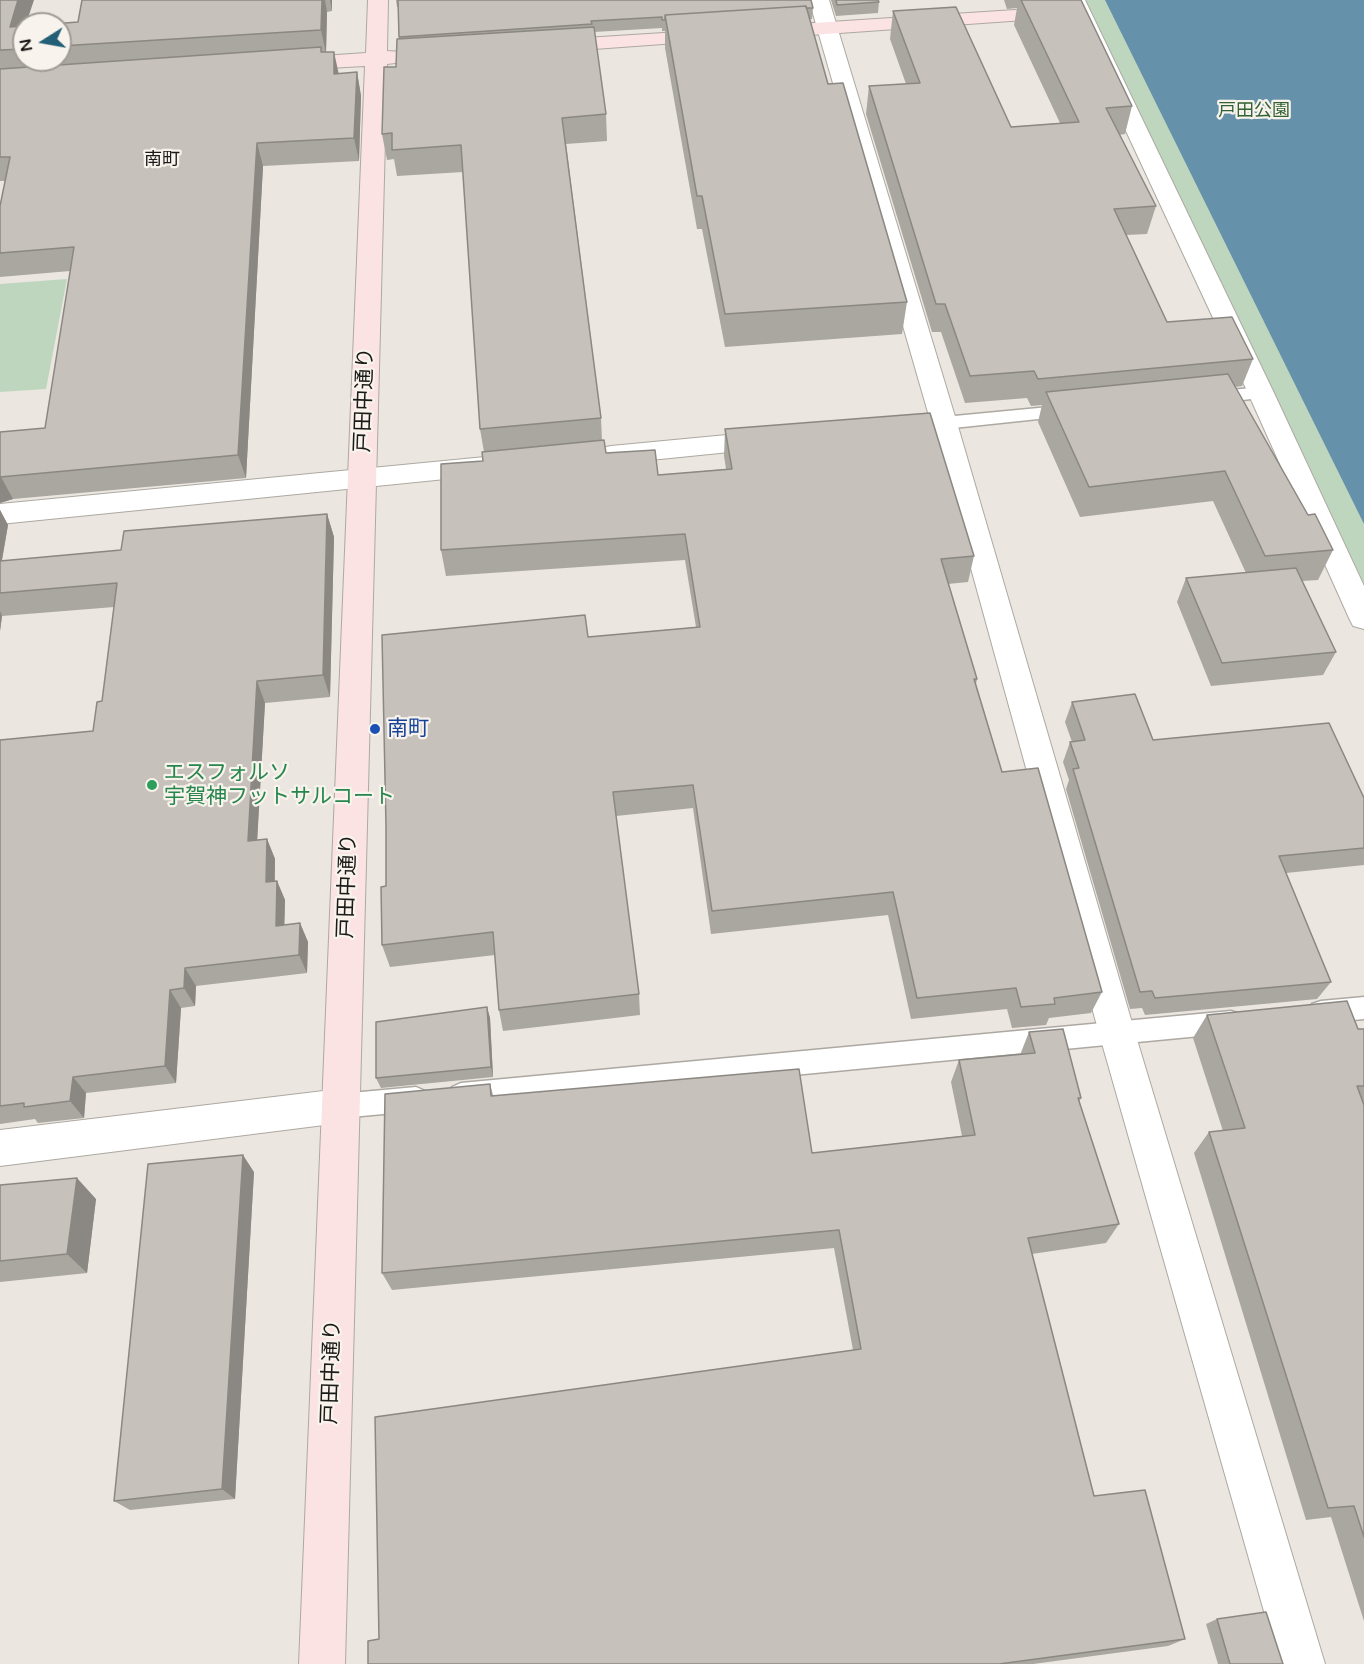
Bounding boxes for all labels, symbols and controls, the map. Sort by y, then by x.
north arrow [12,12,72,72]
text: N [15,37,37,53]
park label: 戸田公園 [1218,100,1290,122]
district label: 南町 [144,149,180,171]
street label: 戸田中通り [351,347,379,453]
place label: 南町 [387,716,429,742]
marker: 南町 [368,722,382,736]
place label: エスフォルソ 宇賀神フットサルコート [164,760,395,810]
marker: エスフォルソ 宇賀神フットサルコート [145,778,159,792]
street label: 戸田中通り [334,833,362,939]
street label: 戸田中通り [318,1319,346,1425]

